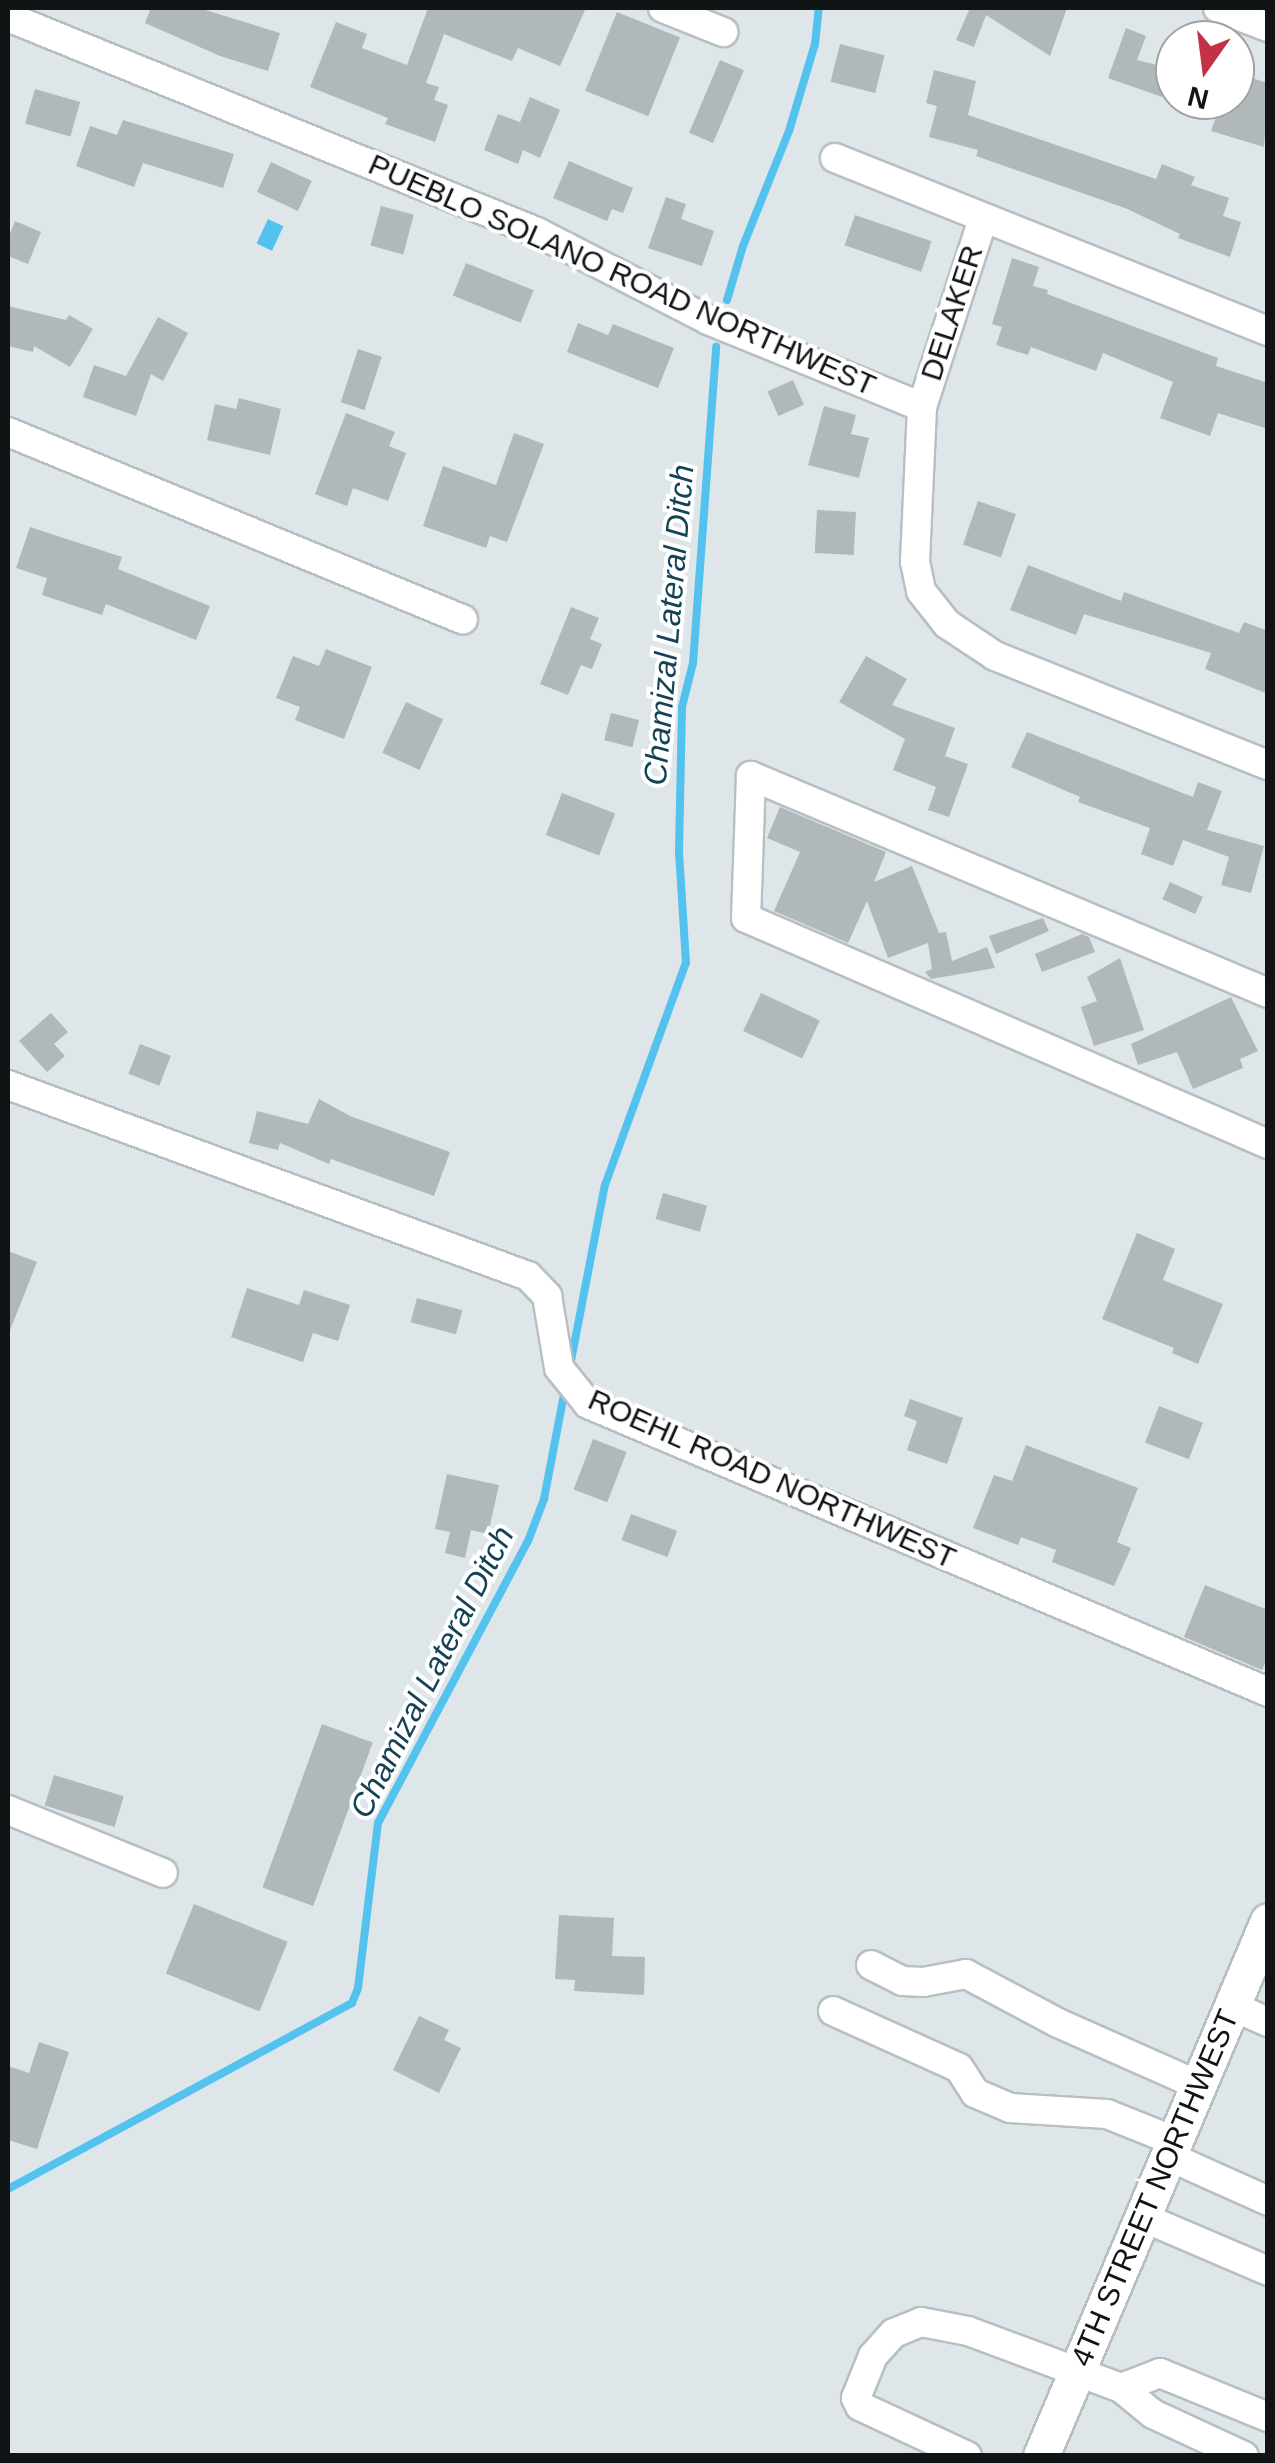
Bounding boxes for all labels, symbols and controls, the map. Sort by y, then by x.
north arrow [1155,20,1255,120]
text: N [1185,80,1212,115]
street label: PUEBLO SOLANO ROAD NORTHWEST [363,146,881,404]
street label: DELAKER [913,241,991,385]
water label: Chamizal Lateral Ditch [636,463,702,787]
street label: ROEHL ROAD NORTHWEST [582,1381,962,1577]
water label: Chamizal Lateral Ditch [342,1520,522,1824]
street label: 4TH STREET NORTHWEST [1063,2004,1247,2372]

